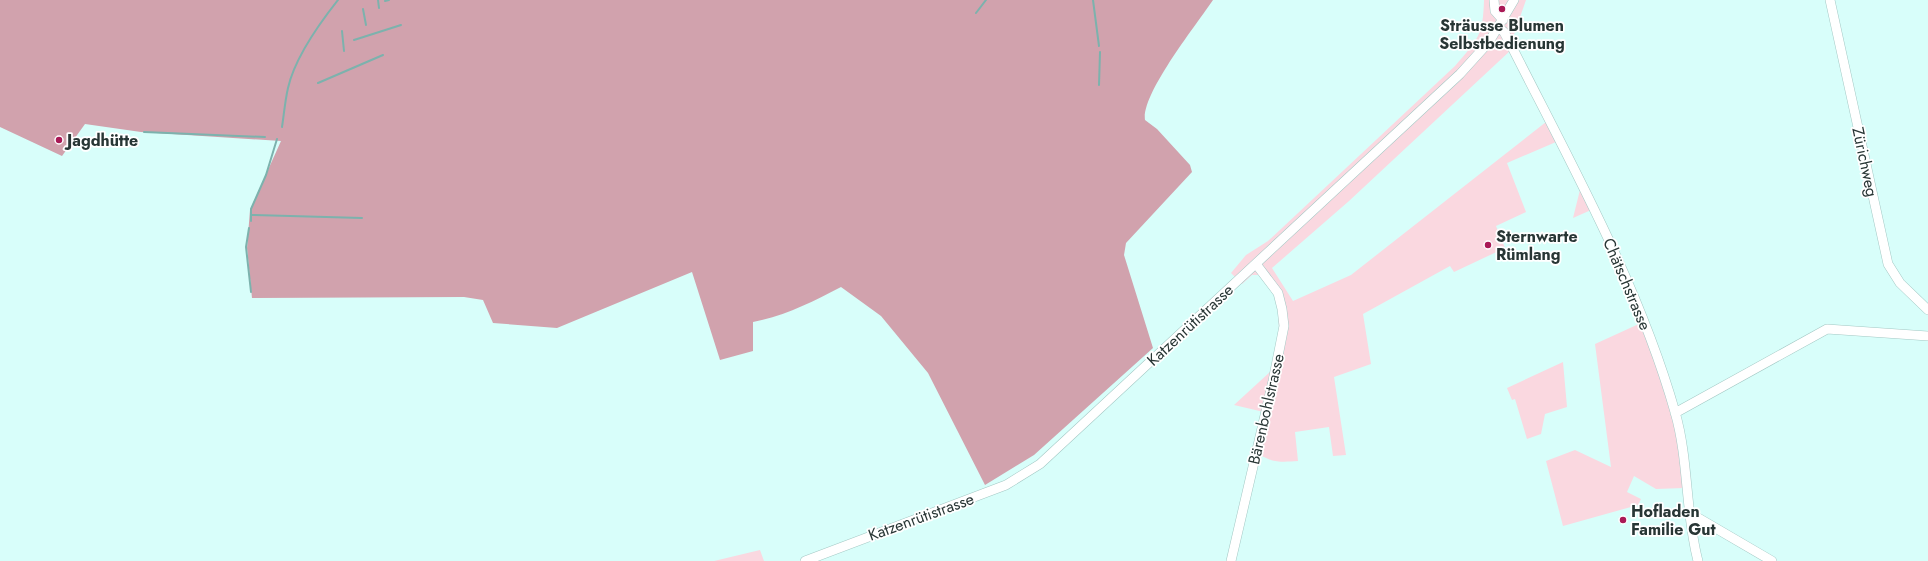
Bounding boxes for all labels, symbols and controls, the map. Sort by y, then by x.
marker: Sträusse Blumen Selbstbedienung [1497,4,1507,14]
place label: Sträusse Blumen Selbstbedienung [1439,14,1565,55]
street label: Zürichweg [1846,125,1884,199]
place label: Jagdhütte [64,129,138,152]
marker: Jagdhütte [54,135,64,145]
place label: Sternwarte Rümlang [1496,225,1578,266]
street label: Chätschstrasse [1597,234,1657,334]
marker: Sternwarte Rümlang [1483,240,1493,250]
street label: Katzenrütistrasse [1142,279,1238,371]
street label: Bärenbohlstrasse [1242,351,1290,467]
street label: Katzenrütistrasse [865,487,977,547]
place label: Hofladen Familie Gut [1631,500,1716,541]
marker: Hofladen Familie Gut [1618,515,1628,525]

